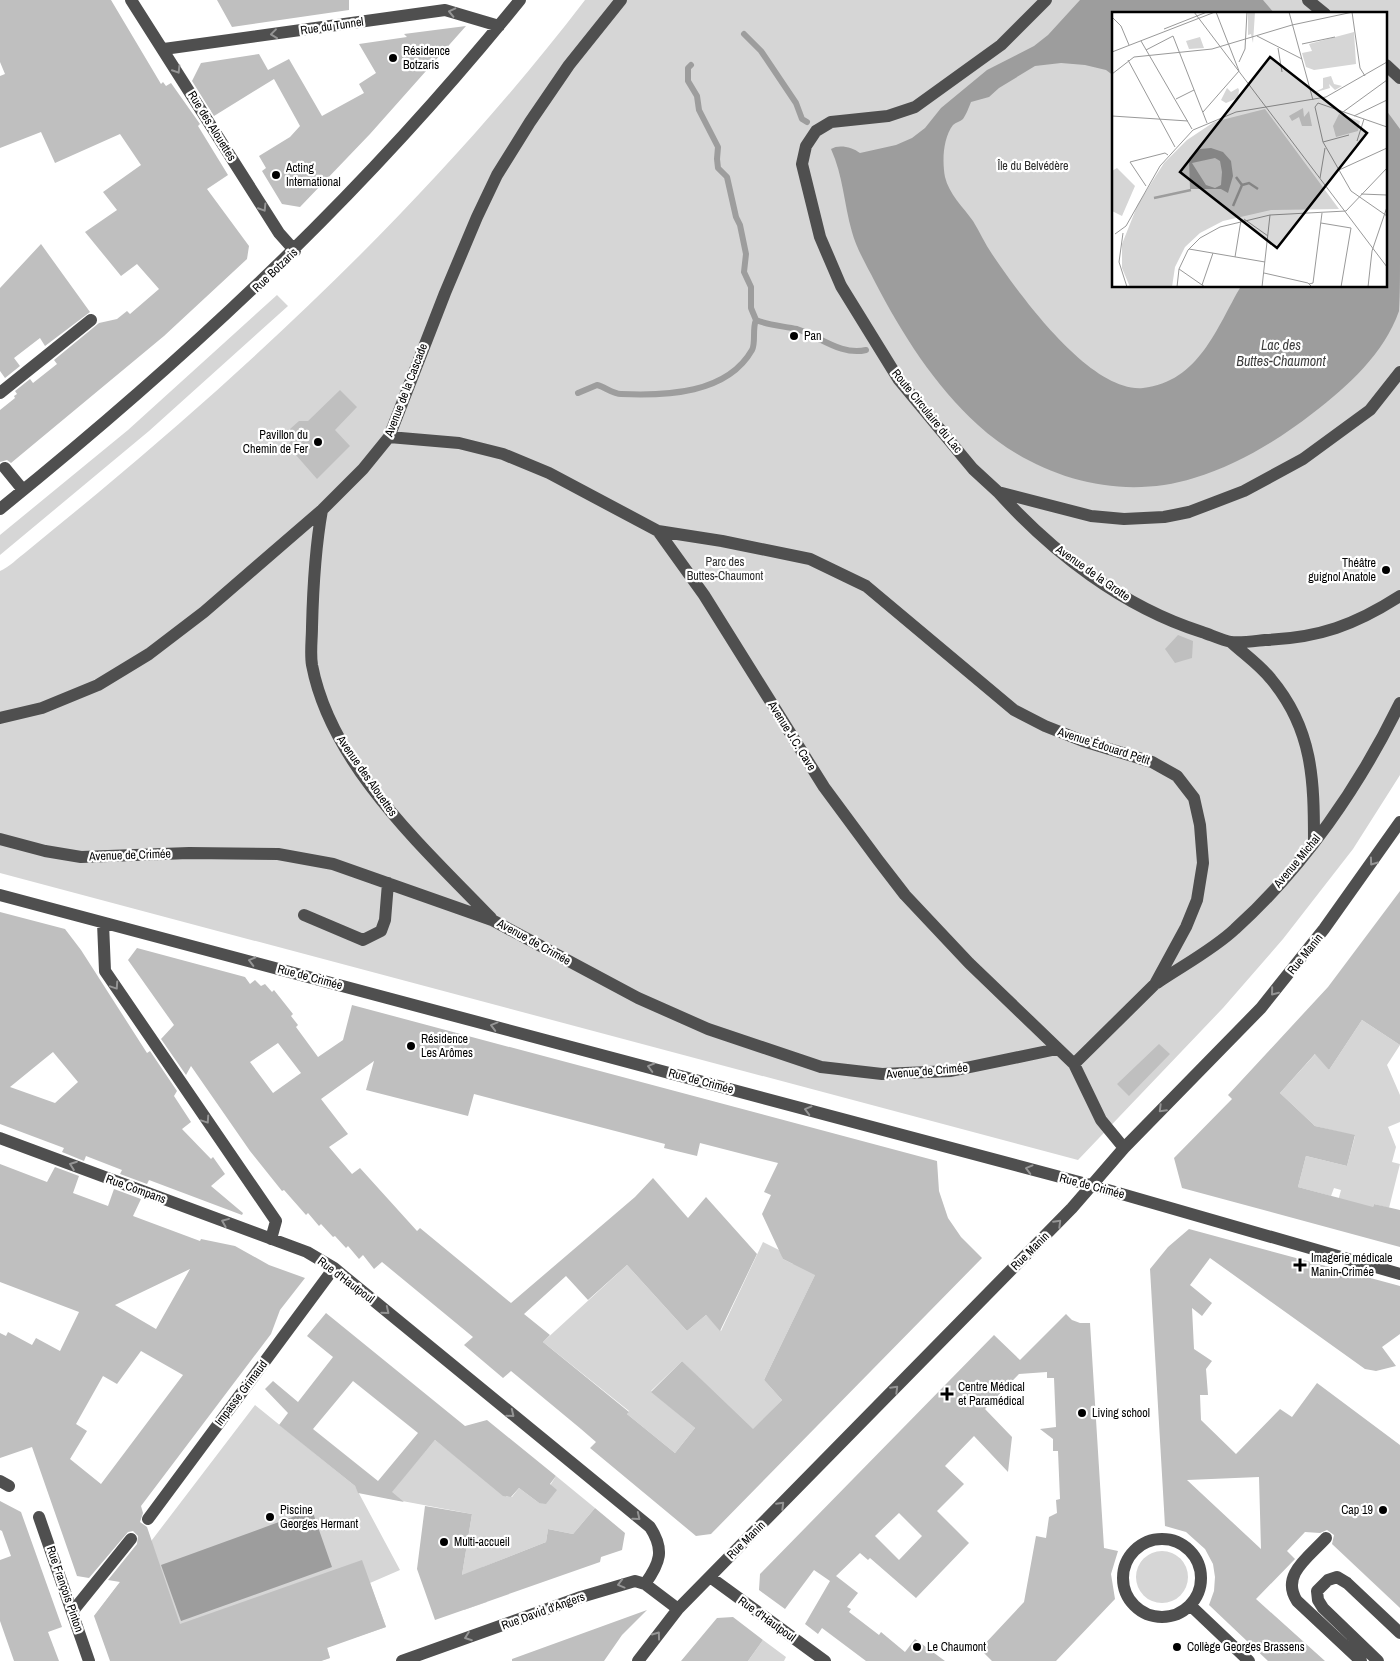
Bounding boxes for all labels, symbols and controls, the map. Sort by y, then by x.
one-way arrow [448,7,456,18]
inset map [1112,12,1388,288]
street label: Rue du Tunnel [299,14,365,38]
one-way arrow [270,28,278,39]
place label: Résidence Botzaris [403,43,450,73]
marker: Résidence Botzaris [387,52,399,64]
one-way arrow [170,65,180,74]
street label: Rue des Alouettes [184,88,240,164]
park label: Île du Belvédère [996,158,1069,174]
place label: Acting International [285,160,341,190]
marker: Acting International [270,169,282,181]
one-way arrow [257,202,267,211]
street label: Rue Botzaris [249,244,301,296]
place label: Pan [804,328,822,344]
marker: Pan [788,330,800,342]
water label: Lac des Buttes-Chaumont [1236,336,1326,370]
street label: Avenue de la Cascade [380,341,431,440]
street label: Route Circulaire du Lac [888,366,966,456]
place label: Pavillon du Chemin de Fer [243,427,309,457]
marker: Pavillon du Chemin de Fer [312,436,324,448]
street label: Avenue de la Grotte [1052,541,1133,605]
park label: Parc des Buttes-Chaumont [687,554,764,584]
place label: Théâtre guignol Anatole [1308,555,1376,585]
marker: Théâtre guignol Anatole [1380,564,1392,576]
street label: Avenue J.C. Cave [764,697,820,774]
street label: Avenue Édouard Petit [1055,723,1152,769]
street label: Avenue des Alouettes [333,732,401,820]
street label: Avenue Michal [1269,831,1324,892]
street label: Avenue de Crimée [88,846,171,864]
one-way arrow [1370,857,1379,866]
street label: Avenue de Crimée [493,915,574,969]
street label: Rue Manin [1284,930,1326,978]
one-way arrow [249,957,257,967]
street label: Rue de Crimée [276,961,344,993]
one-way arrow [109,980,118,989]
one-way arrow [1272,986,1280,995]
one-way arrow [490,1021,498,1031]
place label: Résidence Les Arômes [421,1031,473,1061]
marker: Résidence Les Arômes [405,1040,417,1052]
street label: Avenue de Crimée [885,1059,968,1083]
one-way arrow [647,1063,655,1073]
street label: Rue de Crimée [667,1065,735,1097]
one-way arrow [1159,1103,1168,1112]
one-way arrow [804,1105,812,1115]
one-way arrow [200,1115,209,1124]
one-way arrow [69,1161,78,1171]
one-way arrow [1025,1164,1034,1175]
street label: Rue de Crimée [1058,1170,1126,1202]
street label: Rue Compans [104,1171,168,1207]
one-way arrow [222,1218,230,1228]
one-way arrow [1052,1220,1061,1229]
street label: Rue Manin [1007,1228,1053,1274]
place label: Imagerie médicale Manin-Crimée [1311,1250,1393,1280]
street label: Rue d'Hautpoul [314,1253,378,1307]
marker: Imagerie médicale Manin-Crimée [1293,1258,1307,1272]
one-way arrow [380,1305,389,1314]
street label: Impasse Grimaud [211,1357,271,1429]
place label: Centre Médical et Paramédical [958,1379,1025,1409]
one-way arrow [889,1386,898,1395]
marker: Centre Médical et Paramédical [940,1387,954,1401]
place label: Living school [1092,1405,1150,1421]
marker: Living school [1076,1407,1088,1419]
one-way arrow [506,1408,515,1417]
one-way arrow [775,1501,784,1510]
place label: Piscine Georges Hermant [280,1502,358,1532]
place label: Cap 19 [1341,1502,1373,1518]
marker: Cap 19 [1377,1504,1389,1516]
marker: Piscine Georges Hermant [264,1511,276,1523]
one-way arrow [631,1511,640,1519]
street label: Rue Manin [723,1517,769,1563]
place label: Multi-accueil [454,1534,510,1550]
marker: Multi-accueil [438,1536,450,1548]
street label: Rue François Pinton [43,1544,87,1634]
one-way arrow [617,1578,626,1589]
street label: Rue David d'Angers [499,1588,587,1634]
street label: Rue d'Hautpoul [735,1593,799,1645]
one-way arrow [464,1631,473,1641]
one-way arrow [651,1631,660,1640]
place label: Le Chaumont [927,1639,986,1655]
place label: Collège Georges Brassens [1187,1639,1305,1655]
marker: Le Chaumont [911,1641,923,1653]
marker: Collège Georges Brassens [1171,1641,1183,1653]

